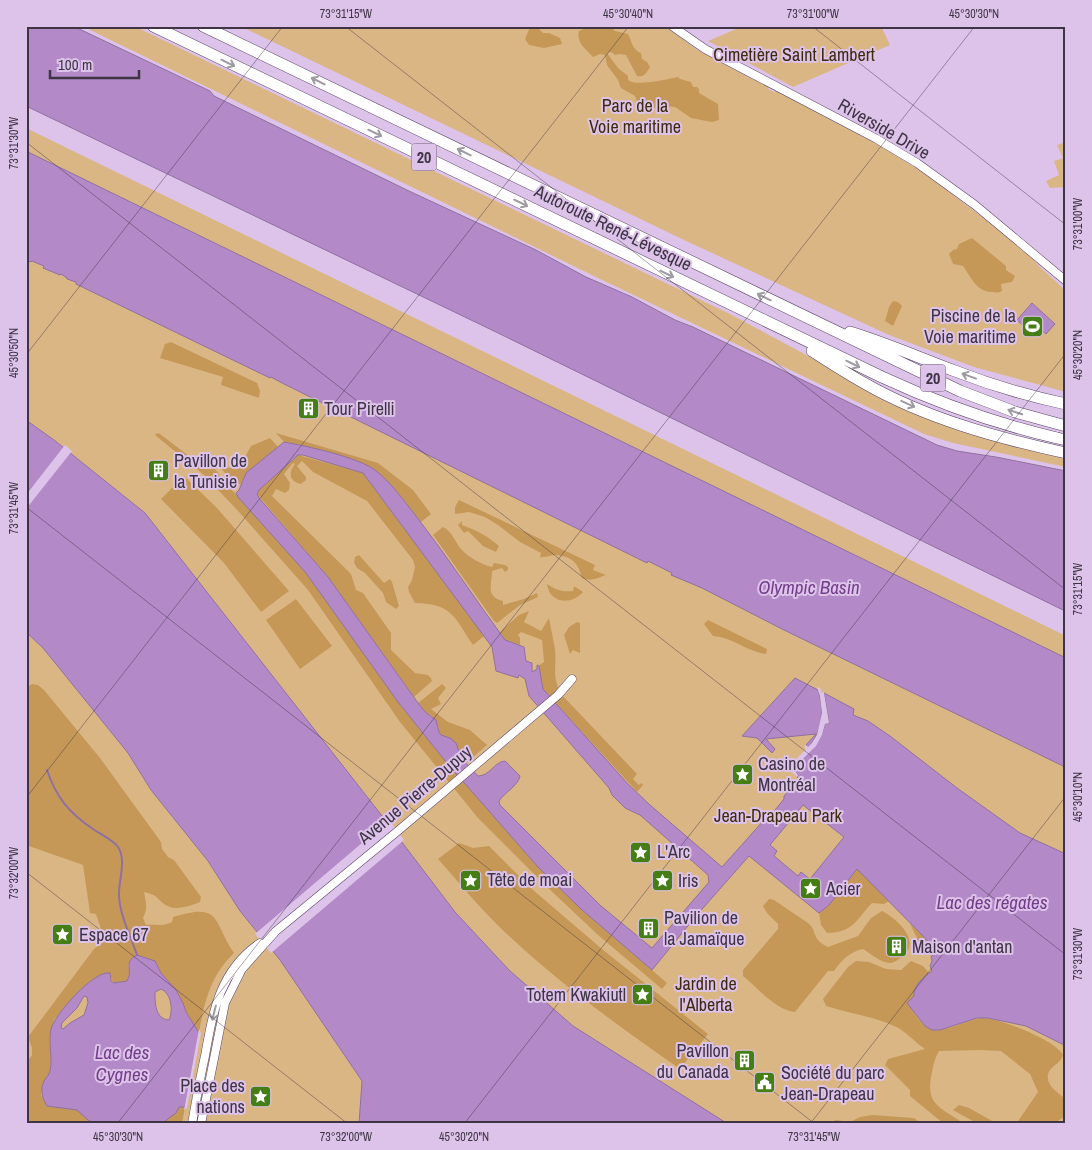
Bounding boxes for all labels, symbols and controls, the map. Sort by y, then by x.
text: 73°31'15"W [320,6,373,22]
text: 45°30'40"N [603,6,653,22]
text: 73°31'00"W [787,6,840,22]
text: 45°30'30"N [949,6,999,22]
park label: Cimetière Saint Lambert [713,42,875,67]
scale bar [50,48,139,80]
text: 100 m [58,54,92,75]
one-way arrow [220,58,235,68]
one-way arrow [311,76,326,86]
street label: Riverside Drive [834,92,935,165]
park label: Parc de la Voie maritime [589,93,681,139]
text: 73°31'30"W [6,116,22,169]
one-way arrow [367,129,382,138]
road number: 20 [412,144,436,170]
one-way arrow [457,147,472,156]
street label: Autoroute René-Lévesque [529,178,696,277]
text: 73°31'00"W [1070,197,1086,250]
one-way arrow [513,199,528,209]
one-way arrow [660,269,675,279]
one-way arrow [757,292,772,301]
place label: Piscine de la Voie maritime [924,303,1016,349]
sports icon: Piscine de la Voie maritime [1020,314,1044,338]
text: 45°30'50"N [6,328,22,378]
text: 45°30'20"N [1070,330,1086,380]
one-way arrow [845,359,860,369]
road number: 20 [920,364,946,392]
one-way arrow [961,371,977,380]
place label: Tour Pirelli [324,396,395,421]
building icon: Tour Pirelli [296,397,320,421]
one-way arrow [900,400,915,410]
one-way arrow [1008,407,1024,416]
place label: Pavillon de la Tunisie [174,448,247,494]
building icon: Pavillon de la Tunisie [146,459,170,483]
text: 73°31'45"W [6,481,22,534]
text: 73°31'15"W [1070,562,1086,615]
water label: Olympic Basin [758,574,860,600]
street label: Avenue Pierre-Dupuy [352,739,477,850]
place label: Casino de Montréal [758,751,825,797]
place icon: Casino de Montréal [730,762,754,786]
text: 45°30'10"N [1070,772,1086,822]
park label: Jean-Drapeau Park [714,803,843,828]
place label: L'Arc [657,839,690,864]
place icon: L'Arc [629,840,653,864]
text: 73°32'00"W [6,846,22,899]
place label: Tête de moai [487,867,572,892]
place icon: Tête de moai [459,868,483,892]
place label: Iris [678,868,699,893]
place icon: Iris [650,869,674,893]
place label: Acier [825,876,861,901]
place icon: Acier [798,877,822,901]
water label: Lac des régates [937,889,1048,915]
place label: Pavilion de la Jamaïque [664,905,744,951]
building icon: Pavilion de la Jamaïque [636,916,660,940]
place label: Espace 67 [79,922,149,947]
place icon: Espace 67 [51,923,75,947]
text: 73°31'30"W [1070,927,1086,980]
place label: Maison d'antan [912,934,1012,959]
building icon: Maison d'antan [884,935,908,959]
park label: Jardin de l'Alberta [675,971,737,1017]
place label: Totem Kwakiutl [526,982,626,1007]
place icon: Totem Kwakiutl [630,983,654,1007]
one-way arrow [208,1004,218,1020]
place label: Pavillon du Canada [657,1038,729,1084]
water label: Lac des Cygnes [95,1039,149,1087]
building icon: Pavillon du Canada [733,1049,757,1073]
place label: Société du parc Jean-Drapeau [781,1060,884,1106]
public building icon: Société du parc Jean-Drapeau [753,1071,777,1095]
place label: Place des nations [180,1073,245,1119]
place icon: Place des nations [249,1084,273,1108]
text: 45°30'30"N [93,1129,143,1145]
text: 73°32'00"W [320,1129,373,1145]
text: 45°30'20"N [439,1129,489,1145]
text: 73°31'45"W [788,1129,841,1145]

